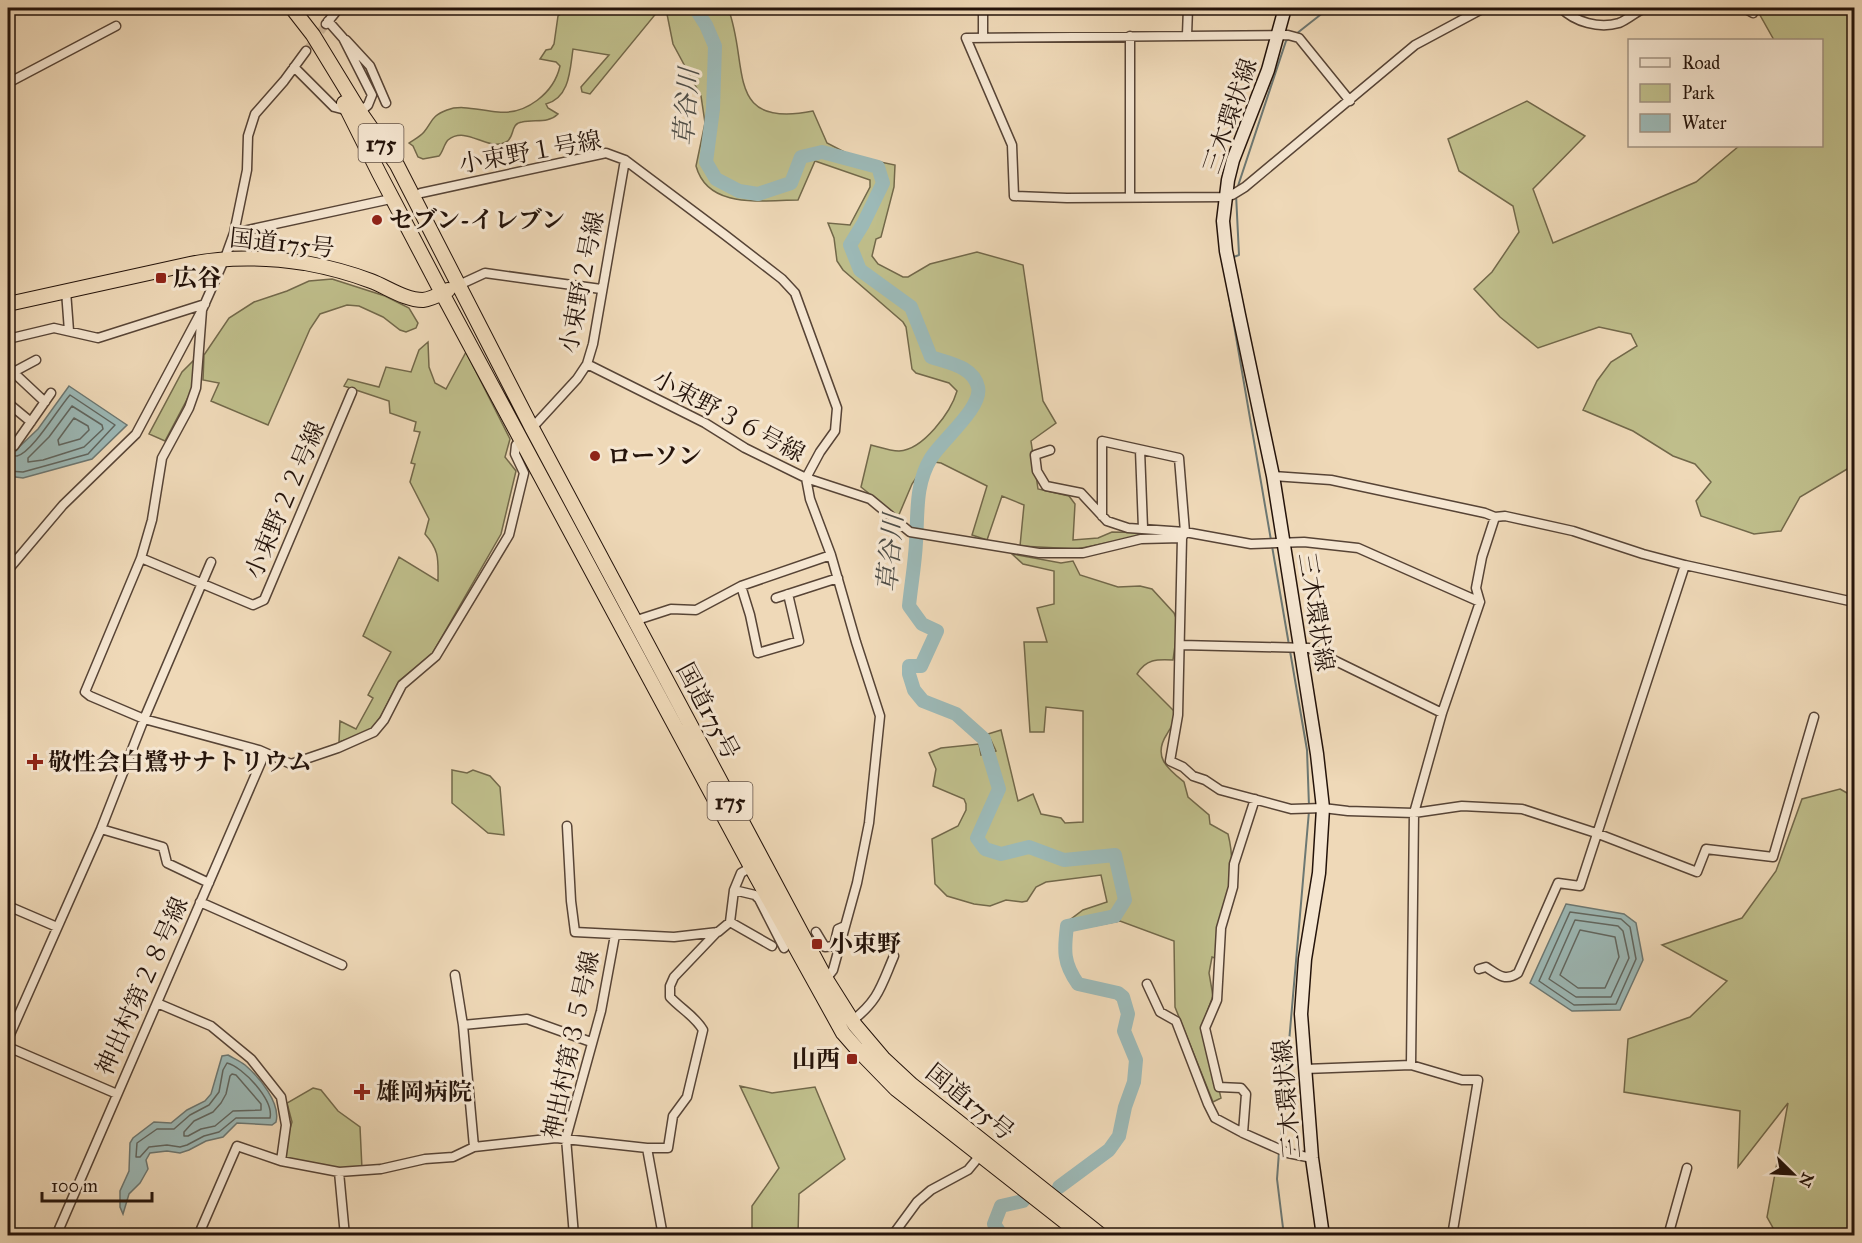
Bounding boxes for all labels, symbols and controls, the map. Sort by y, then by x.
legend [1628,39,1823,147]
text: Road [1682,52,1720,74]
street label: 三木環状線 [1196,54,1264,178]
water label: 草谷川 [667,64,705,147]
text: Park [1682,82,1715,104]
text: Water [1682,112,1727,134]
road number: 175 [358,124,404,162]
street label: 小束野１号線 [456,125,604,179]
place label: セブン-イレブン [389,205,565,235]
street label: 小束野２号線 [554,208,610,356]
marker: セブン-イレブン [370,213,384,227]
street label: 国道175号 [228,223,336,263]
place label: 広谷 [173,263,221,293]
marker: 広谷 [154,271,168,285]
street label: 小束野３６号線 [648,363,810,469]
street label: 小束野２２号線 [238,417,332,583]
place label: ローソン [607,441,702,471]
marker: ローソン [588,449,602,463]
water label: 草谷川 [871,510,910,593]
street label: 三木環状線 [1292,550,1340,674]
street label: 国道175号 [670,657,746,765]
place label: 敬性会白鷺サナトリウム [48,747,312,777]
marker: 敬性会白鷺サナトリウム [26,753,44,771]
road number: 175 [708,782,752,820]
street label: 神出村第２８号線 [89,892,195,1080]
place label: 小束野 [829,929,901,959]
marker: 小束野 [810,937,824,951]
street label: 神出村第３５号線 [536,948,606,1142]
street label: 三木環状線 [1267,1038,1307,1160]
place label: 山西 [792,1044,840,1074]
marker: 山西 [845,1052,859,1066]
street label: 国道175号 [920,1057,1020,1147]
place label: 雄岡病院 [376,1077,472,1107]
marker: 雄岡病院 [353,1083,371,1101]
north arrow [1763,1144,1823,1204]
scale bar [42,1165,152,1203]
text: N [1795,1170,1818,1190]
text: 100 m [51,1175,98,1197]

